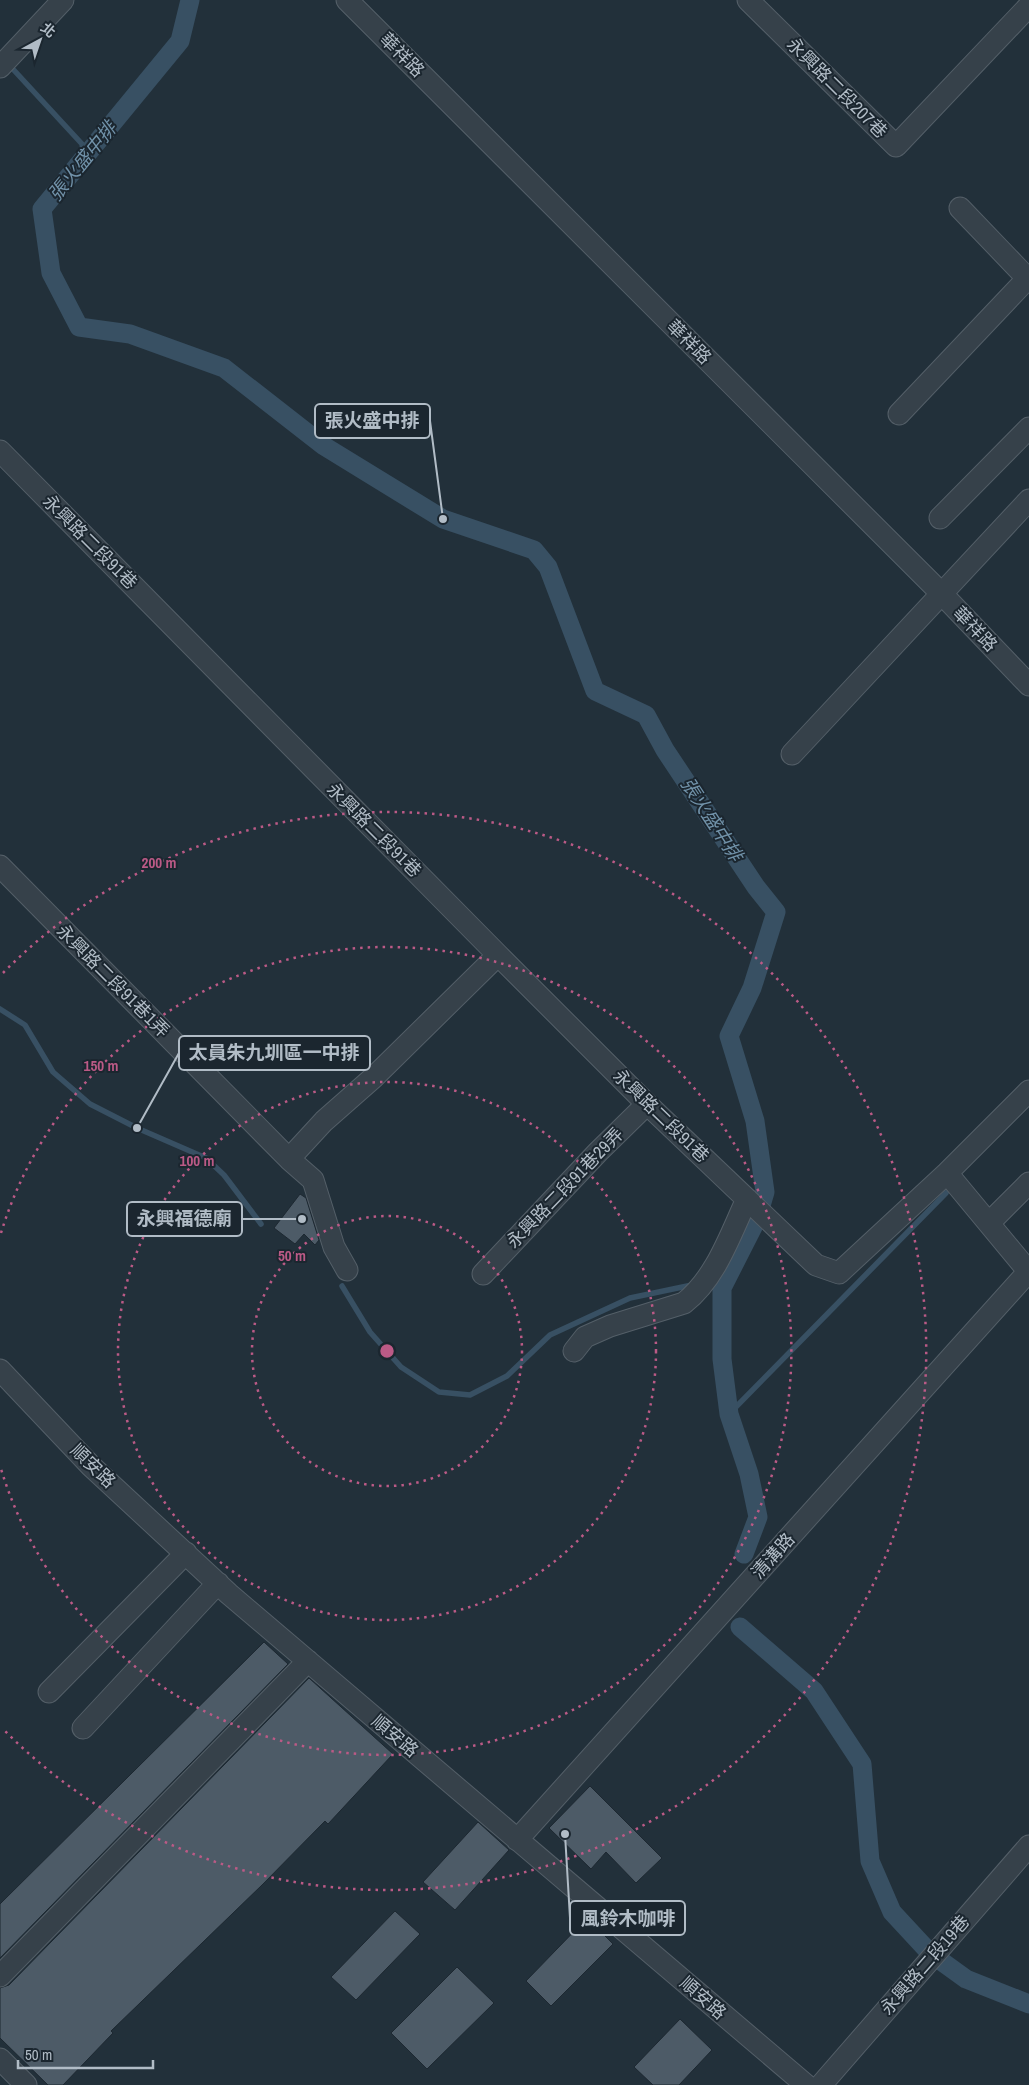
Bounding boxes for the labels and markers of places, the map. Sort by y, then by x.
callout: 張火盛中排 [315,404,430,438]
callout: 太員朱九圳區一中排 [179,1036,370,1070]
callout: 永興福德廟 [127,1202,242,1236]
centre of rings [378,1342,396,1360]
callout: 風鈴木咖啡 [570,1901,685,1935]

